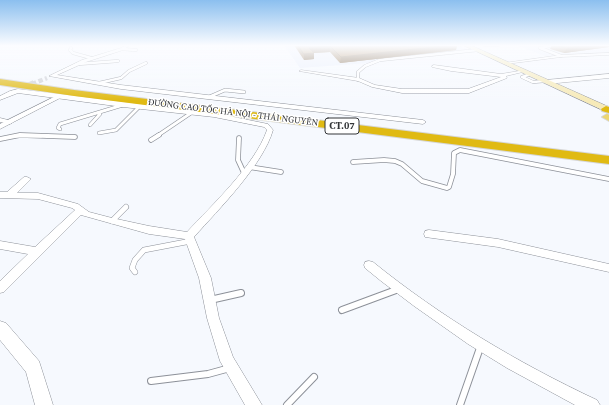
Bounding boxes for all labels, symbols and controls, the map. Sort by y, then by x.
street label: ĐƯỜNG CAO TỐC HÀ NỘI - THÁI NGUYÊN [147,97,319,129]
road number: CT.07 [325,118,359,134]

